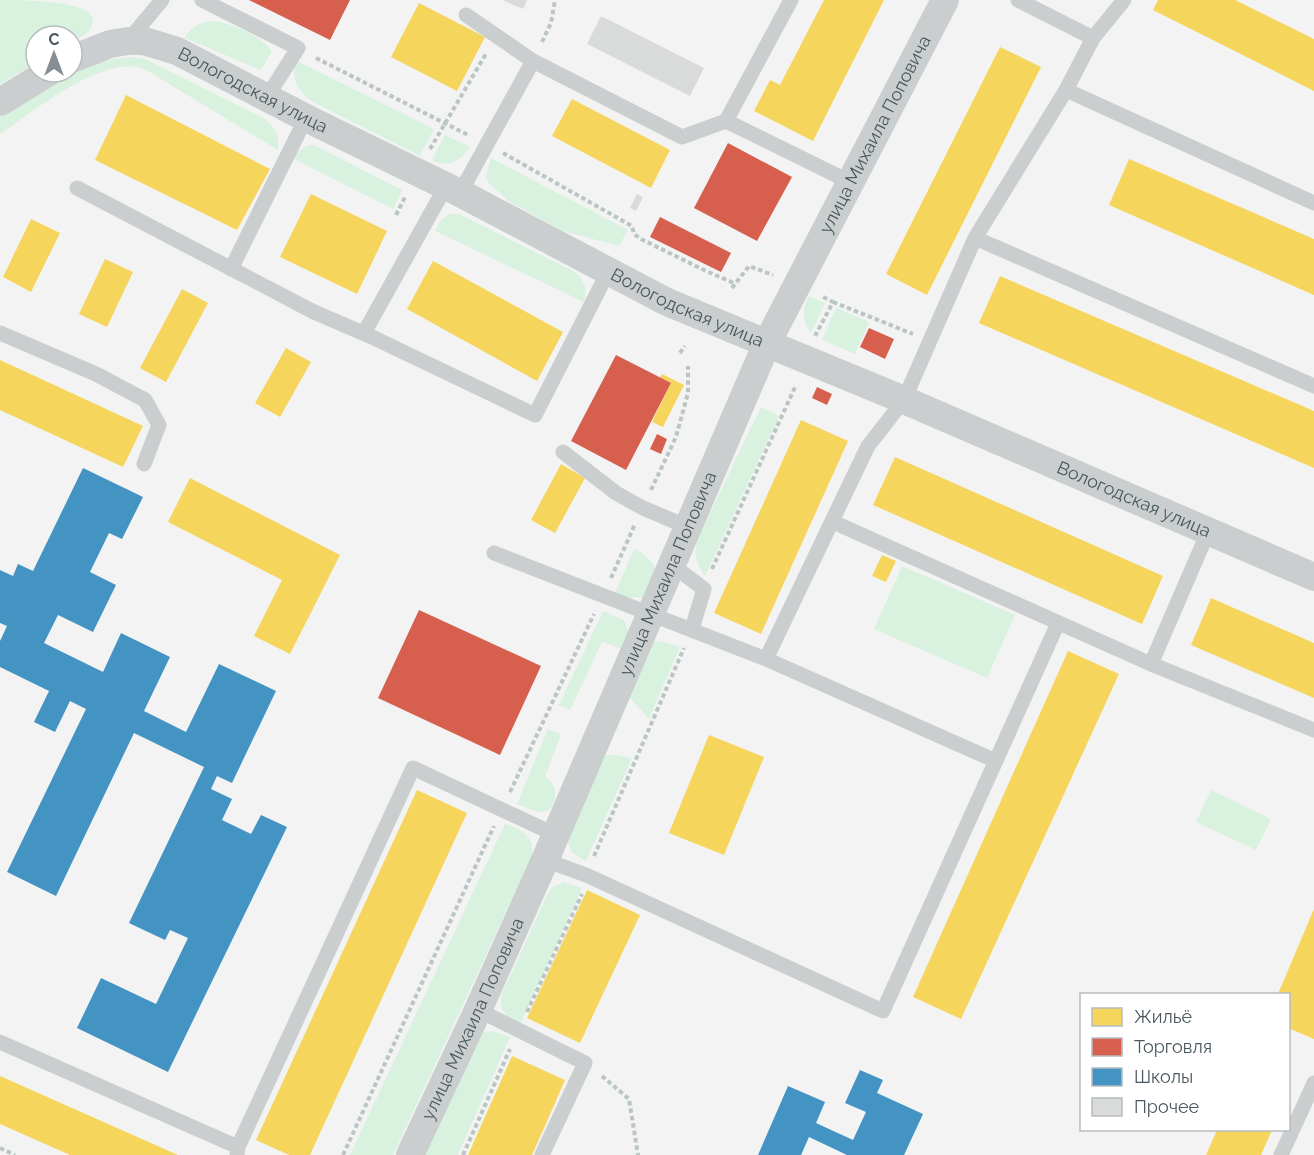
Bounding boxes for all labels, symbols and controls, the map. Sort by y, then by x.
north arrow [24,24,84,84]
text: С [49,30,60,49]
street label: улица Михаила Поповича [815,32,935,237]
street label: Вологодская улица [175,42,331,137]
street label: Вологодская улица [608,263,767,351]
street label: Вологодская улица [1054,456,1214,541]
street label: улица Михаила Поповича [614,468,721,679]
street label: улица Михаила Поповича [417,914,528,1123]
legend [1080,993,1290,1131]
text: Жильё [1134,1006,1192,1027]
text: Торговля [1134,1036,1212,1057]
text: Школы [1134,1066,1193,1087]
text: Прочее [1134,1096,1200,1117]

